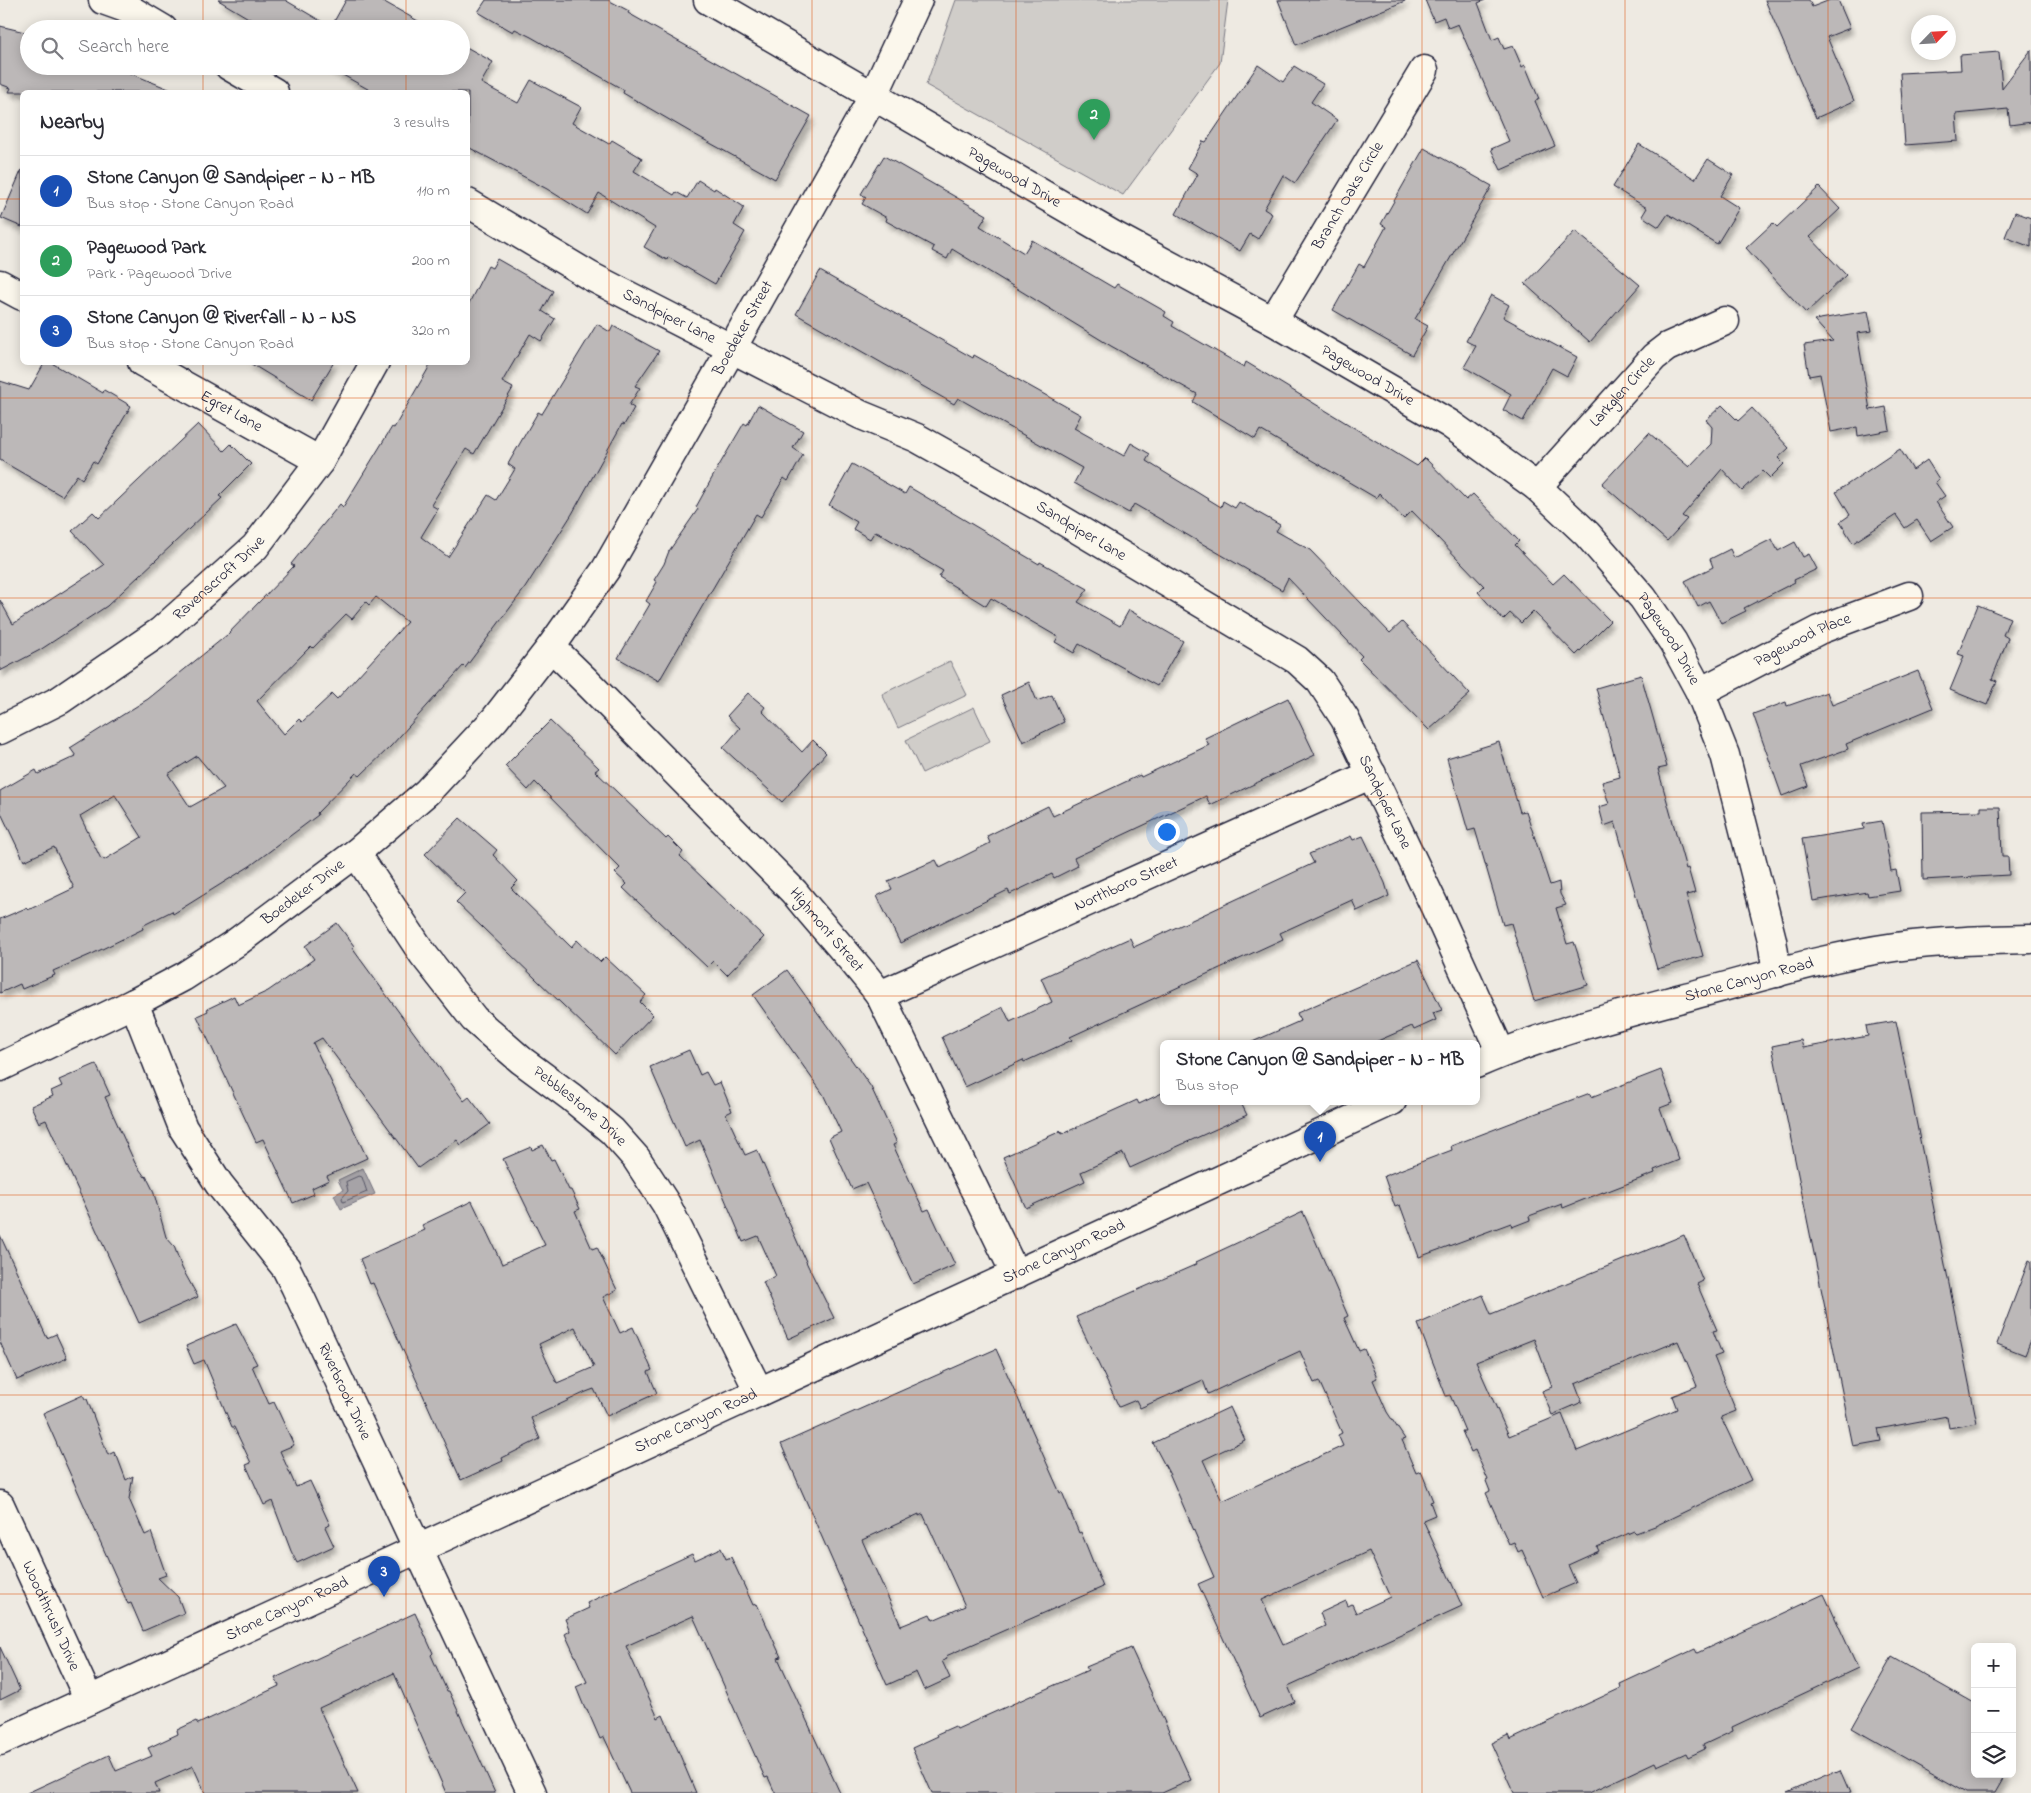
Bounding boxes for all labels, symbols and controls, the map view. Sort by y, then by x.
north arrow [1911,15,1956,60]
search box [20,20,470,75]
icon: search [38,34,66,62]
text: Search here [78,34,169,61]
pin: 2 [1078,99,1110,140]
text: Nearby [40,108,104,138]
text: 3 results [394,111,450,135]
street label: Branch Oaks Circle [1306,136,1391,256]
street label: Pagewood Drive [963,141,1066,215]
text: Stone Canyon @ Sandpiper - N - MB [87,165,375,192]
text: 1 [53,179,59,203]
text: 110 m [416,179,450,203]
text: Bus stop · Stone Canyon Road [87,192,294,216]
text: Pagewood Park [87,235,206,262]
text: 2 [52,249,60,273]
text: 200 m [412,249,450,273]
text: Park · Pagewood Drive [87,262,232,286]
street label: Boedeker Street [706,276,780,381]
street label: Sandpiper Lane [618,283,721,351]
text: Stone Canyon @ Riverfall - N - NS [87,305,356,332]
text: 3 [53,319,59,343]
text: 320 m [412,319,450,343]
text: Bus stop · Stone Canyon Road [87,332,294,356]
street label: Pagewood Drive [1316,339,1419,413]
street label: Larkglen Circle [1584,350,1662,433]
street label: Egret Lane [196,385,267,439]
street label: Sandpiper Lane [1031,495,1132,568]
street label: Ravenscroft Drive [168,530,272,627]
street label: Pagewood Drive [1631,588,1706,690]
street label: Pagewood Place [1750,607,1855,674]
street label: Sandpiper Lane [1352,751,1418,854]
your location [1154,819,1180,845]
street label: Northboro Street [1070,850,1183,918]
street label: Boedeker Drive [256,853,351,932]
street label: Highmont Street [783,883,870,978]
street label: Stone Canyon Road [1682,951,1816,1009]
popup [1160,1040,1480,1105]
text: Stone Canyon @ Sandpiper - N - MB [1176,1047,1464,1074]
street label: Pebblestone Drive [527,1060,633,1152]
text: Bus stop [1176,1074,1239,1098]
pin: 1 [1304,1121,1336,1162]
street label: Stone Canyon Road [999,1213,1129,1290]
street label: Riverbrook Drive [311,1339,378,1445]
street label: Stone Canyon Road [631,1382,761,1460]
pin: 3 [368,1556,400,1597]
street label: Woodthrush Drive [15,1557,86,1676]
street label: Stone Canyon Road [222,1570,352,1648]
map controls [1971,1643,2016,1778]
button: + [1971,1643,2016,1688]
button: − [1971,1688,2016,1733]
button: layers [1971,1733,2016,1778]

